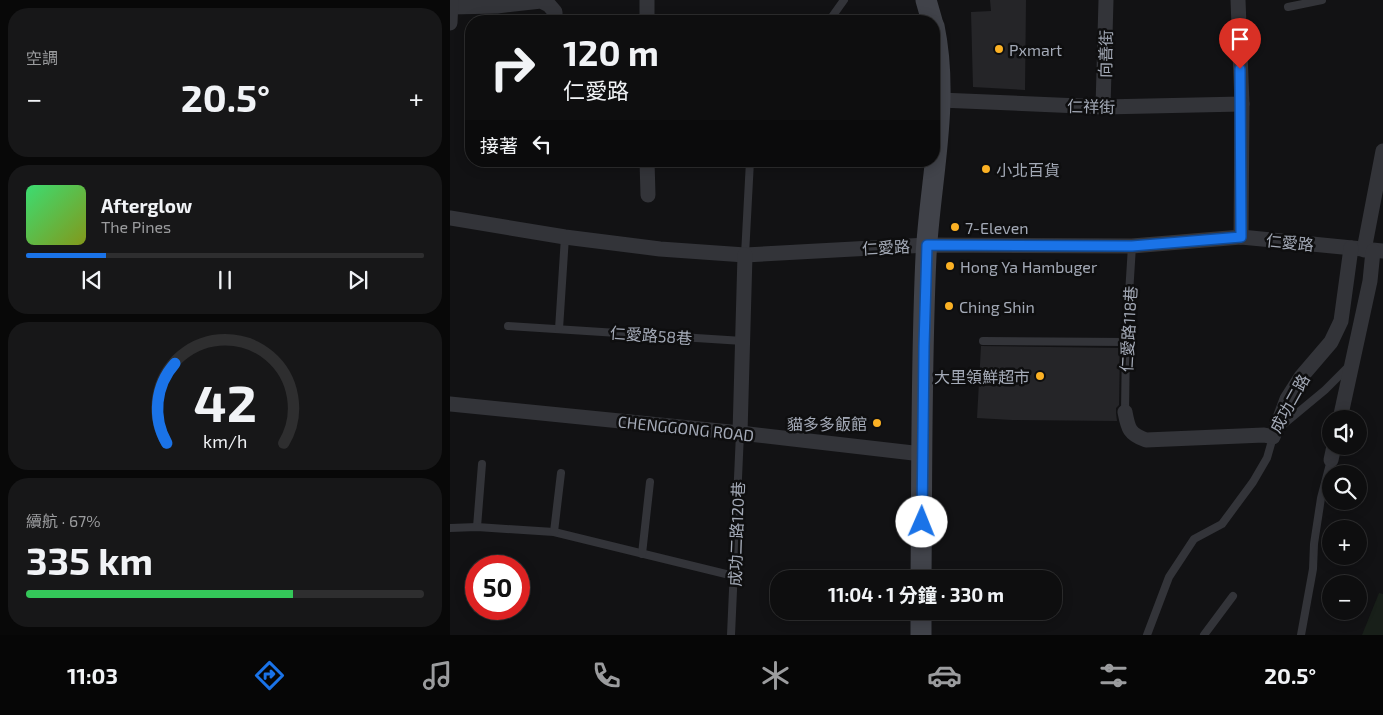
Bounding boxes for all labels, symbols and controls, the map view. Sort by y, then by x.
pin [1219,18,1261,69]
icon: arrive [1226,25,1254,53]
street label: 向善街 [1095,30,1115,78]
text: 120 m [563,31,659,73]
icon: right [480,35,545,100]
place label: Pxmart [1009,40,1062,59]
marker: Pxmart [993,43,1005,55]
text: 空調 [26,48,58,67]
text: 20.5° [181,74,270,120]
text: 仁愛路 [563,77,629,103]
text: − [26,81,42,115]
text: + [409,81,424,115]
street label: 仁祥街 [1067,96,1115,116]
icon: left [528,130,556,158]
text: 接著 [480,134,518,157]
place label: 小北百貨 [996,160,1060,179]
marker: 小北百貨 [980,163,992,175]
text: Afterglow [101,194,192,217]
text: The Pines [101,217,171,236]
place label: 7-Eleven [965,218,1029,237]
marker: 7-Eleven [949,221,961,233]
street label: 仁愛路 [1265,230,1315,254]
street label: 仁愛路 [862,236,910,258]
place label: Hong Ya Hambuger [960,257,1098,276]
marker: Hong Ya Hambuger [944,260,956,272]
icon: previous [78,266,106,294]
icon: pause [211,266,239,294]
icon: next [344,266,372,294]
street label: 仁愛路118巷 [1116,285,1140,373]
place label: Ching Shin [959,297,1035,316]
marker: Ching Shin [943,300,955,312]
street label: 仁愛路58巷 [609,323,693,347]
place label: 大里領鮮超市 [934,367,1030,386]
text: 42 [193,370,257,432]
marker: 大里領鮮超市 [1034,370,1046,382]
street label: 成功二路 [1265,370,1313,436]
map controls [1322,410,1367,620]
button: sound [1322,410,1367,455]
street label: CHENGGONG ROAD [617,411,755,445]
place label: 貓多多飯館 [787,414,867,433]
marker: 貓多多飯館 [871,417,883,429]
text: km/h [203,430,247,452]
button: search [1322,465,1367,510]
street label: 成功二路120巷 [725,481,747,587]
position arrow [895,495,947,547]
text: 續航 · 67% [26,511,101,530]
button: + [1322,520,1367,565]
text: 335 km [26,537,153,583]
speed limit sign: 50 [465,555,530,620]
button: − [1322,575,1367,620]
text: 11:04 · 1 分鐘 · 330 m [828,583,1004,606]
icon: directions [252,658,287,693]
icon: music [420,658,455,693]
icon: phone [589,658,624,693]
icon: climate [758,658,793,693]
icon: car [927,658,962,693]
icon: filters [1096,658,1131,693]
text: 11:03 [67,662,118,688]
text: 20.5° [1264,662,1316,688]

